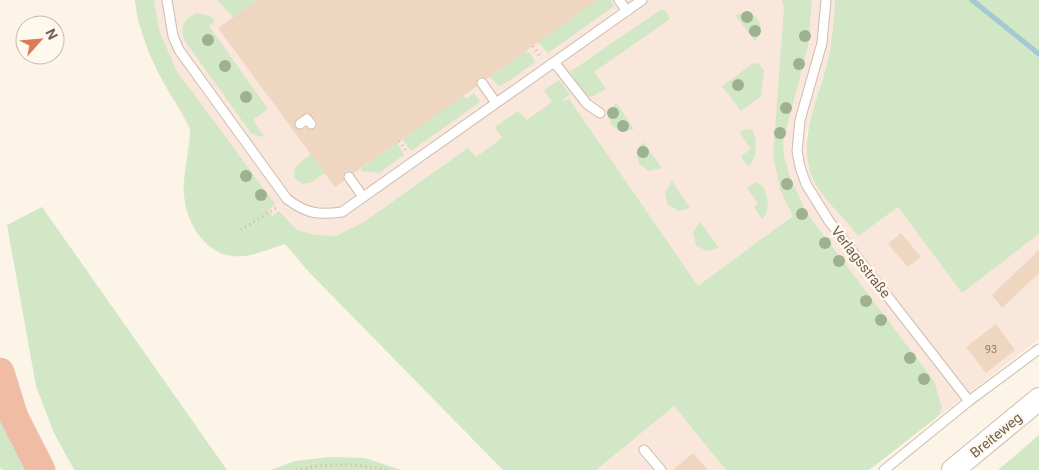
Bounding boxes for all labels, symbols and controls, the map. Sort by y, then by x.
north arrow [15,15,65,65]
text: N [42,26,61,42]
street label: Verlagsstraße [828,223,894,301]
house number: 93 [985,343,997,356]
street label: Breiteweg [967,409,1025,461]

